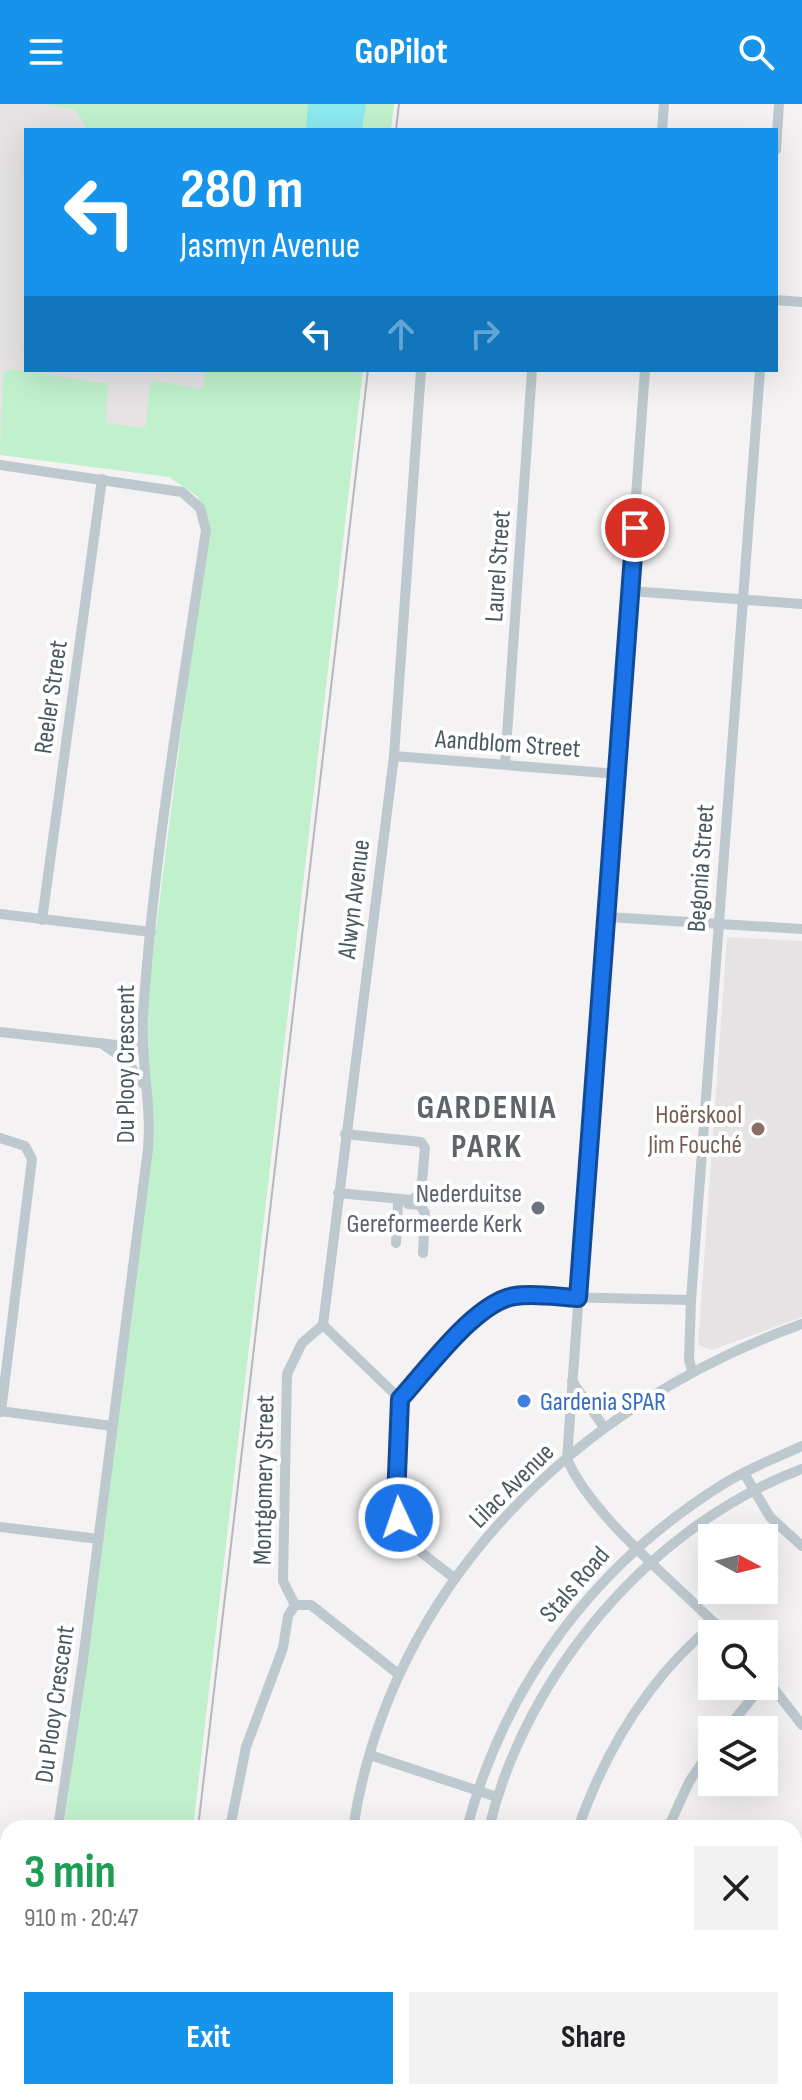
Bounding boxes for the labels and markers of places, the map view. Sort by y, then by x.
pin [601,494,669,562]
place label: Hoërskool Jim Fouché [647,1100,742,1161]
marker: Hoërskool Jim Fouché [749,1120,767,1138]
place label: Nederduitse Gereformeerde Kerk [347,1179,522,1240]
marker: Nederduitse Gereformeerde Kerk [529,1199,547,1217]
place label: Gardenia SPAR [540,1387,666,1418]
marker: Gardenia SPAR [515,1392,533,1410]

